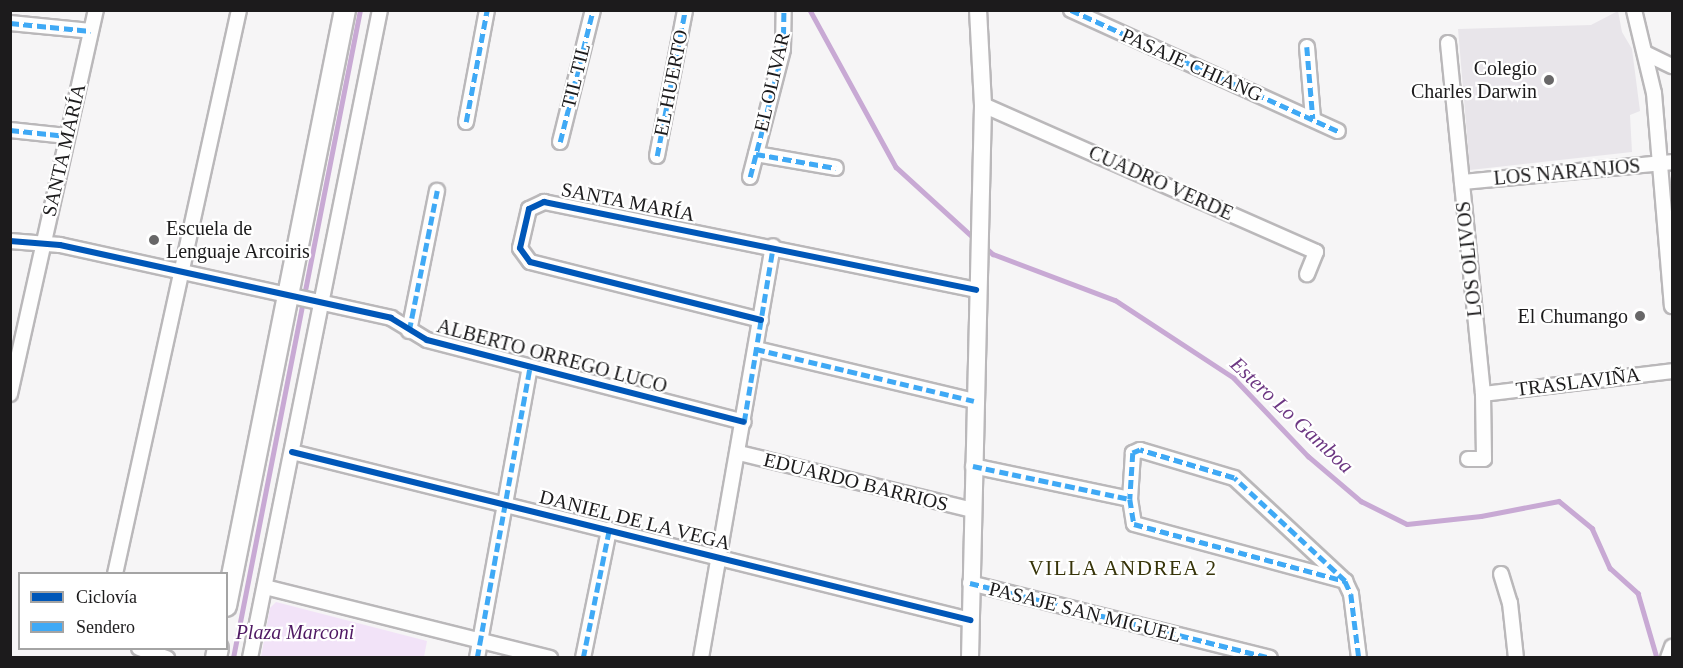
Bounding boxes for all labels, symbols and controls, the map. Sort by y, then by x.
street label: PASAJE CHIANG [1118,23,1266,107]
street label: EL HUERTO [649,27,693,139]
street label: EL OLIVAR [749,29,795,135]
street label: TIL TIL [556,41,596,111]
place label: Colegio Charles Darwin [1411,56,1537,103]
marker: Colegio Charles Darwin [1542,73,1556,87]
street label: SANTA MARÍA [37,81,91,219]
street label: CUADRO VERDE [1085,140,1237,226]
street label: LOS NARANJOS [1493,154,1641,190]
street label: SANTA MARÍA [559,177,697,227]
street label: LOS OLIVOS [1451,200,1487,318]
place label: Escuela de Lenguaje Arcoiris [166,216,311,263]
marker: Escuela de Lenguaje Arcoiris [147,233,161,247]
place label: El Chumango [1517,304,1628,328]
marker: El Chumango [1633,309,1647,323]
street label: ALBERTO ORREGO LUCO [434,314,670,398]
water label: Estero Lo Gamboa [1225,352,1359,478]
street label: TRASLAVIÑA [1514,362,1642,402]
street label: EDUARDO BARRIOS [761,447,951,517]
street label: DANIEL DE LA VEGA [536,484,734,556]
district label: VILLA ANDREA 2 [1027,555,1219,581]
legend [18,572,228,650]
street label: PASAJE SAN MIGUEL [986,577,1184,647]
text: Ciclovía [76,587,137,607]
text: Sendero [76,617,135,637]
park label: Plaza Marconi [236,620,354,644]

